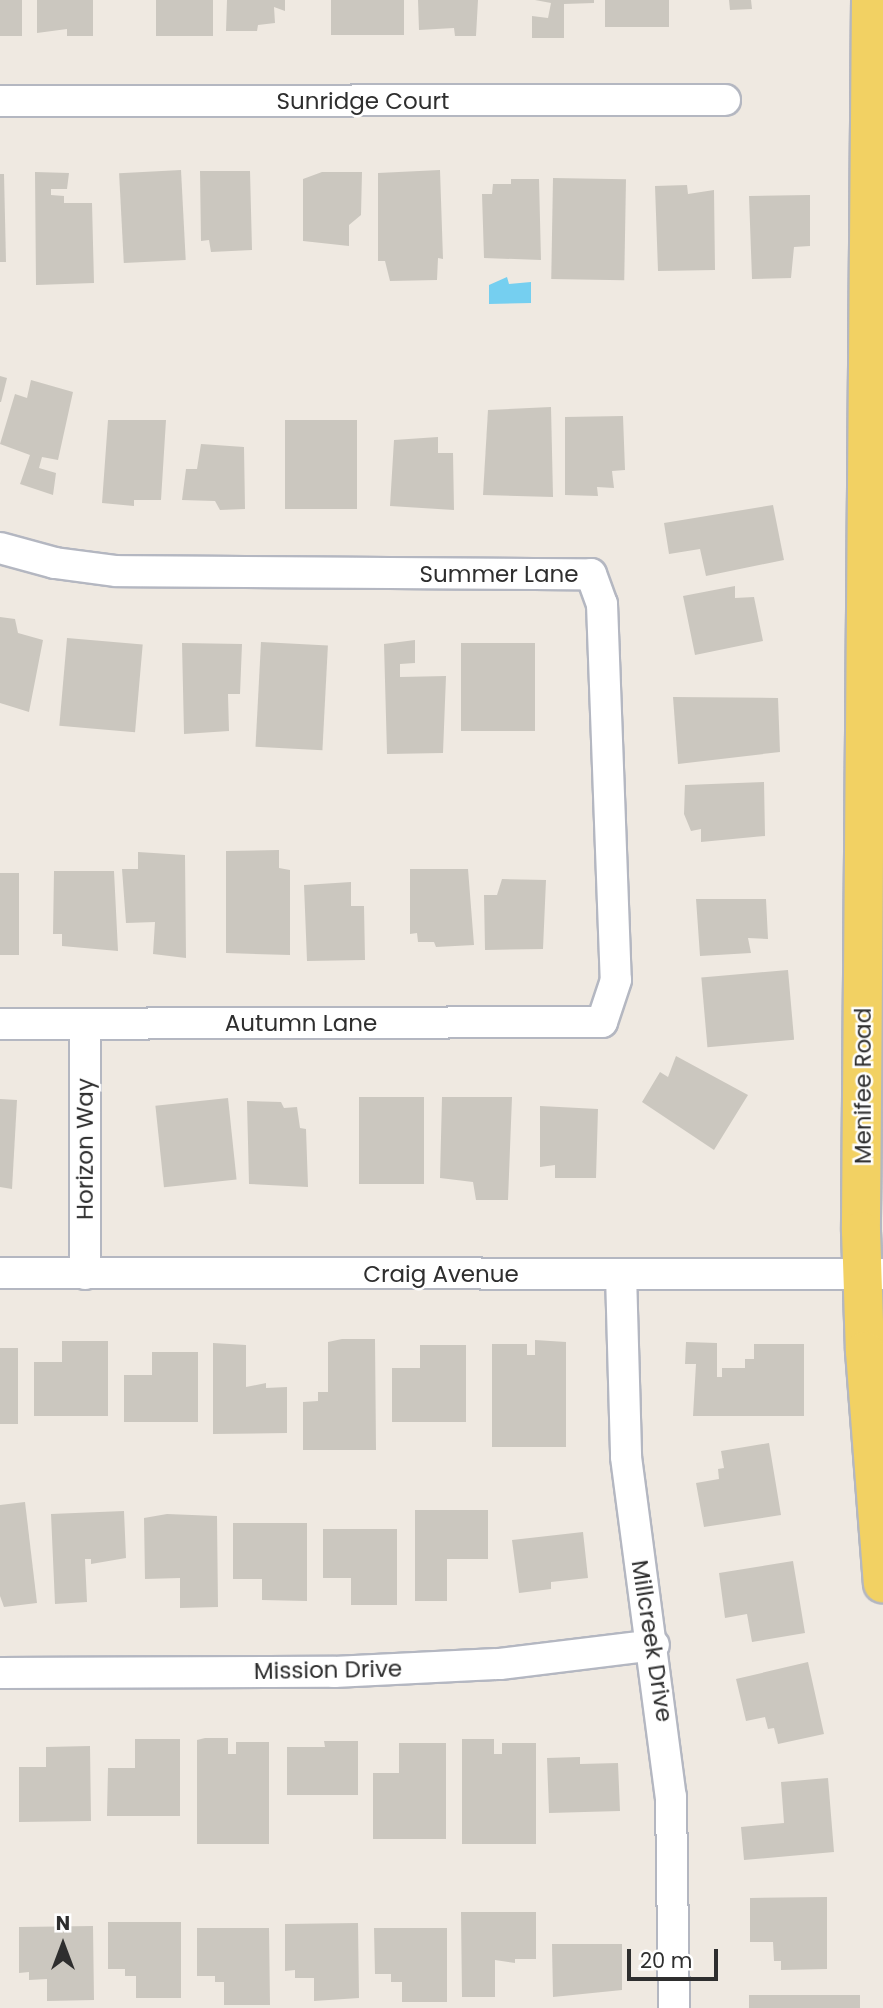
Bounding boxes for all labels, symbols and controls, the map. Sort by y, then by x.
street label: Sunridge Court [277,87,449,115]
street label: Summer Lane [419,560,579,588]
street label: Menifee Road [849,1008,877,1164]
street label: Autumn Lane [225,1009,377,1037]
street label: Horizon Way [71,1078,99,1220]
street label: Craig Avenue [363,1260,519,1288]
street label: Millcreek Drive [626,1558,678,1724]
street label: Mission Drive [254,1655,402,1685]
north arrow [28,1910,98,1980]
text: N [56,1910,70,1937]
scale bar [631,1934,722,1978]
text: 20 m [640,1946,693,1975]

